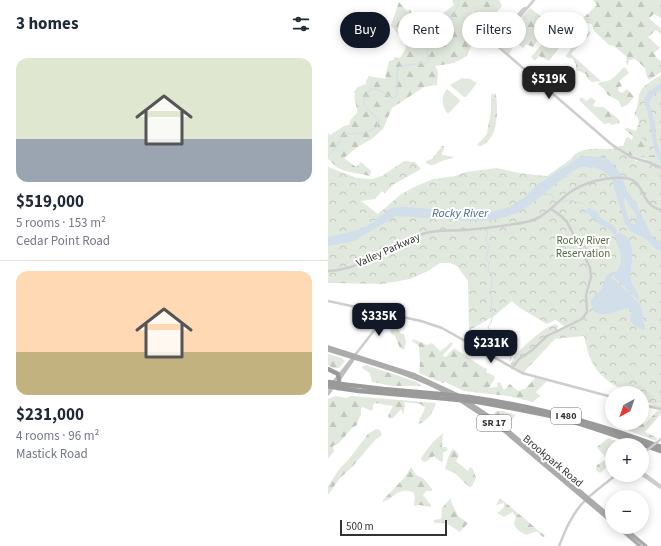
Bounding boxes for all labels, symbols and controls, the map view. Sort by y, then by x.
text: 3 homes [16,12,78,36]
chip: Buy [340,12,390,48]
chip: Rent [398,12,454,48]
chip: Filters [462,12,526,48]
chip: New [534,12,588,48]
icon: filters [290,13,312,35]
pin: $519K [521,66,577,100]
text: $519K [531,70,567,88]
icon: home [128,84,200,156]
text: $519,000 [16,190,84,214]
water label: Rocky River [432,205,489,222]
text: 5 rooms · 153 m² [16,214,106,232]
street label: Valley Parkway [354,229,422,271]
text: Cedar Point Road [16,232,110,250]
park label: Rocky River Reservation [556,233,610,261]
icon: home [128,297,200,369]
pin: $335K [351,303,407,337]
text: $335K [361,307,397,325]
pin: $231K [463,330,519,364]
text: $231K [473,334,509,352]
north arrow [605,386,649,430]
map controls [605,386,649,534]
text: $231,000 [16,403,84,427]
road number: I 480 [551,408,581,424]
road number: SR 17 [477,415,511,431]
text: 4 rooms · 96 m² [16,427,99,445]
street label: Brookpark Road [520,431,586,491]
button: + [605,438,649,482]
text: Mastick Road [16,445,88,463]
button: − [605,490,649,534]
scale bar [340,518,447,537]
text: 500 m [346,519,374,534]

